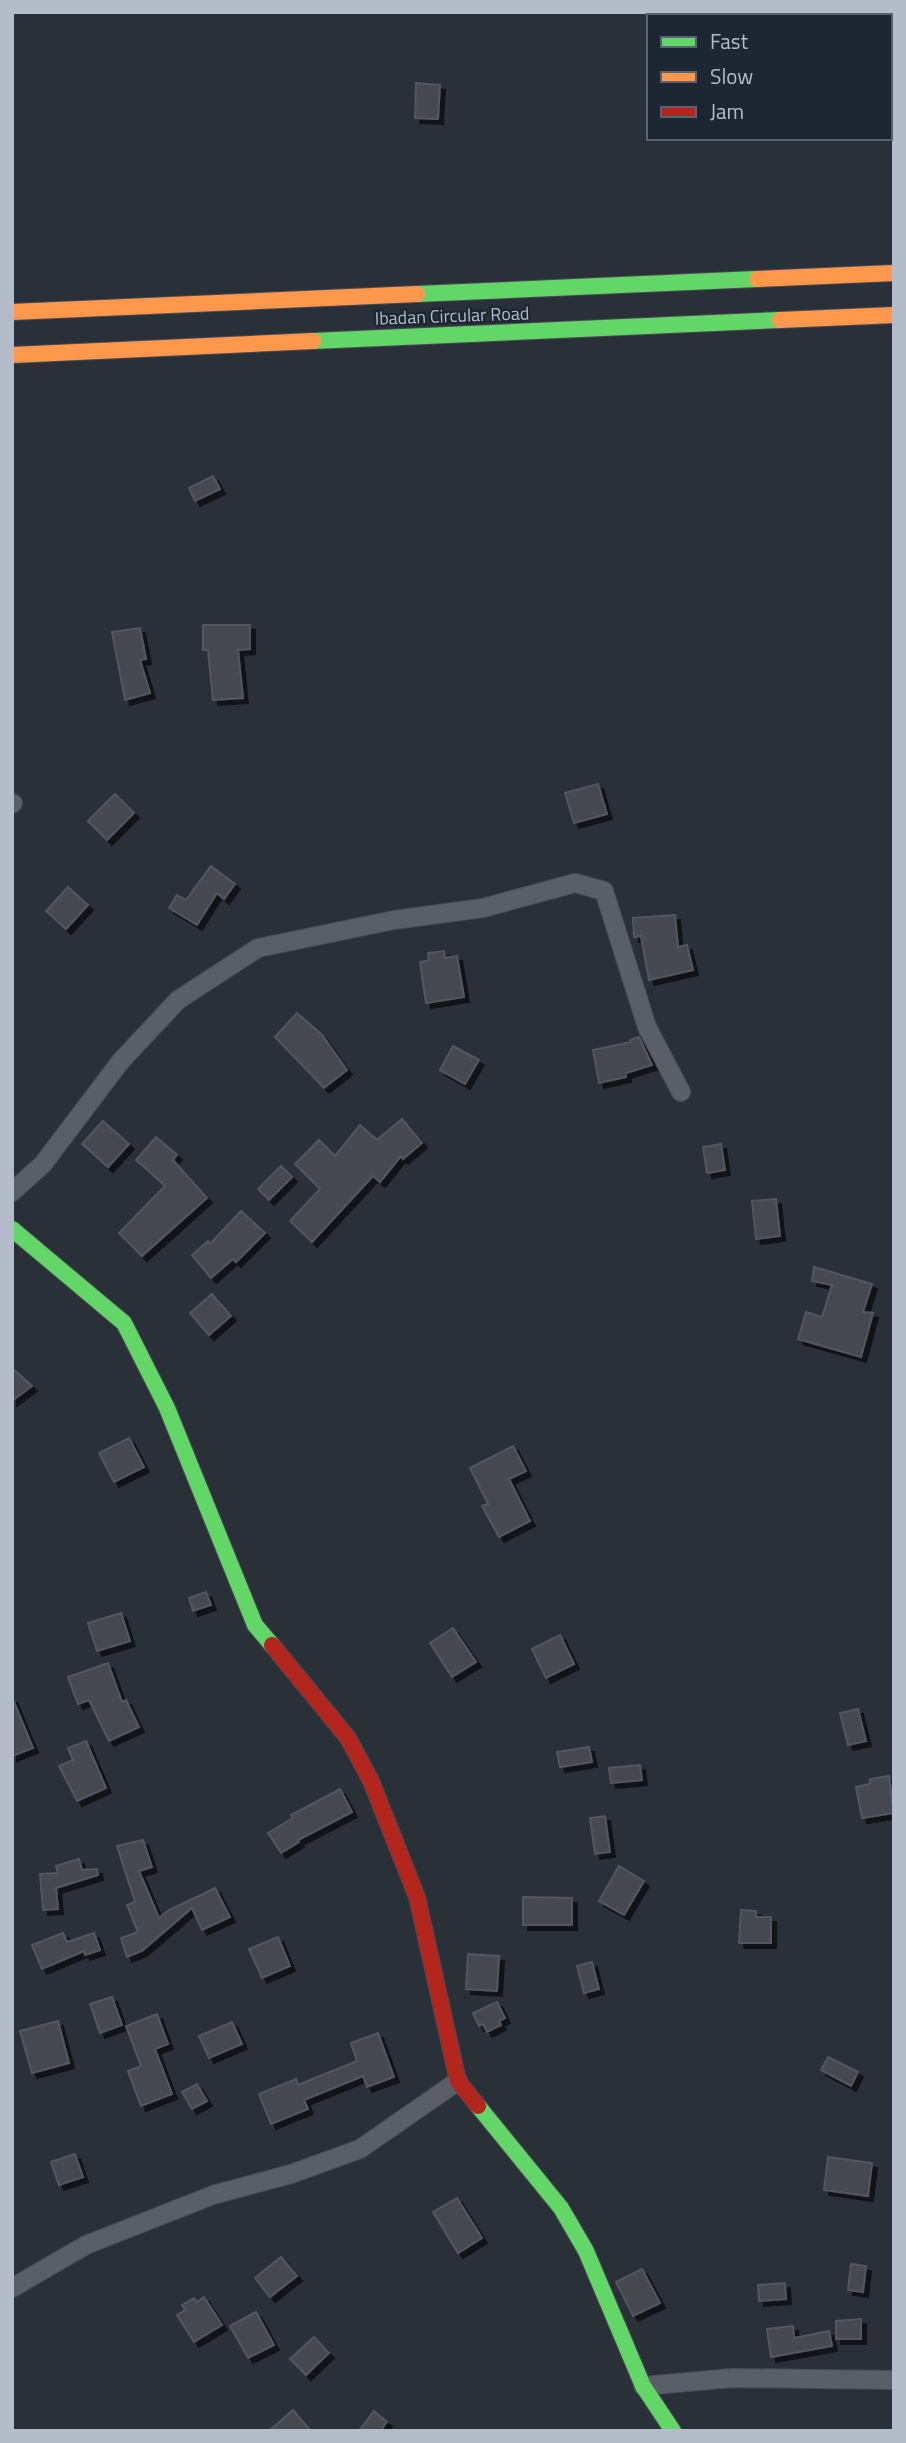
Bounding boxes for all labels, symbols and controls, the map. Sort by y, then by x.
legend [647,14,892,140]
text: Fast [710,25,749,57]
text: Slow [710,60,753,92]
text: Jam [710,95,744,127]
street label: Ibadan Circular Road [374,299,530,332]

